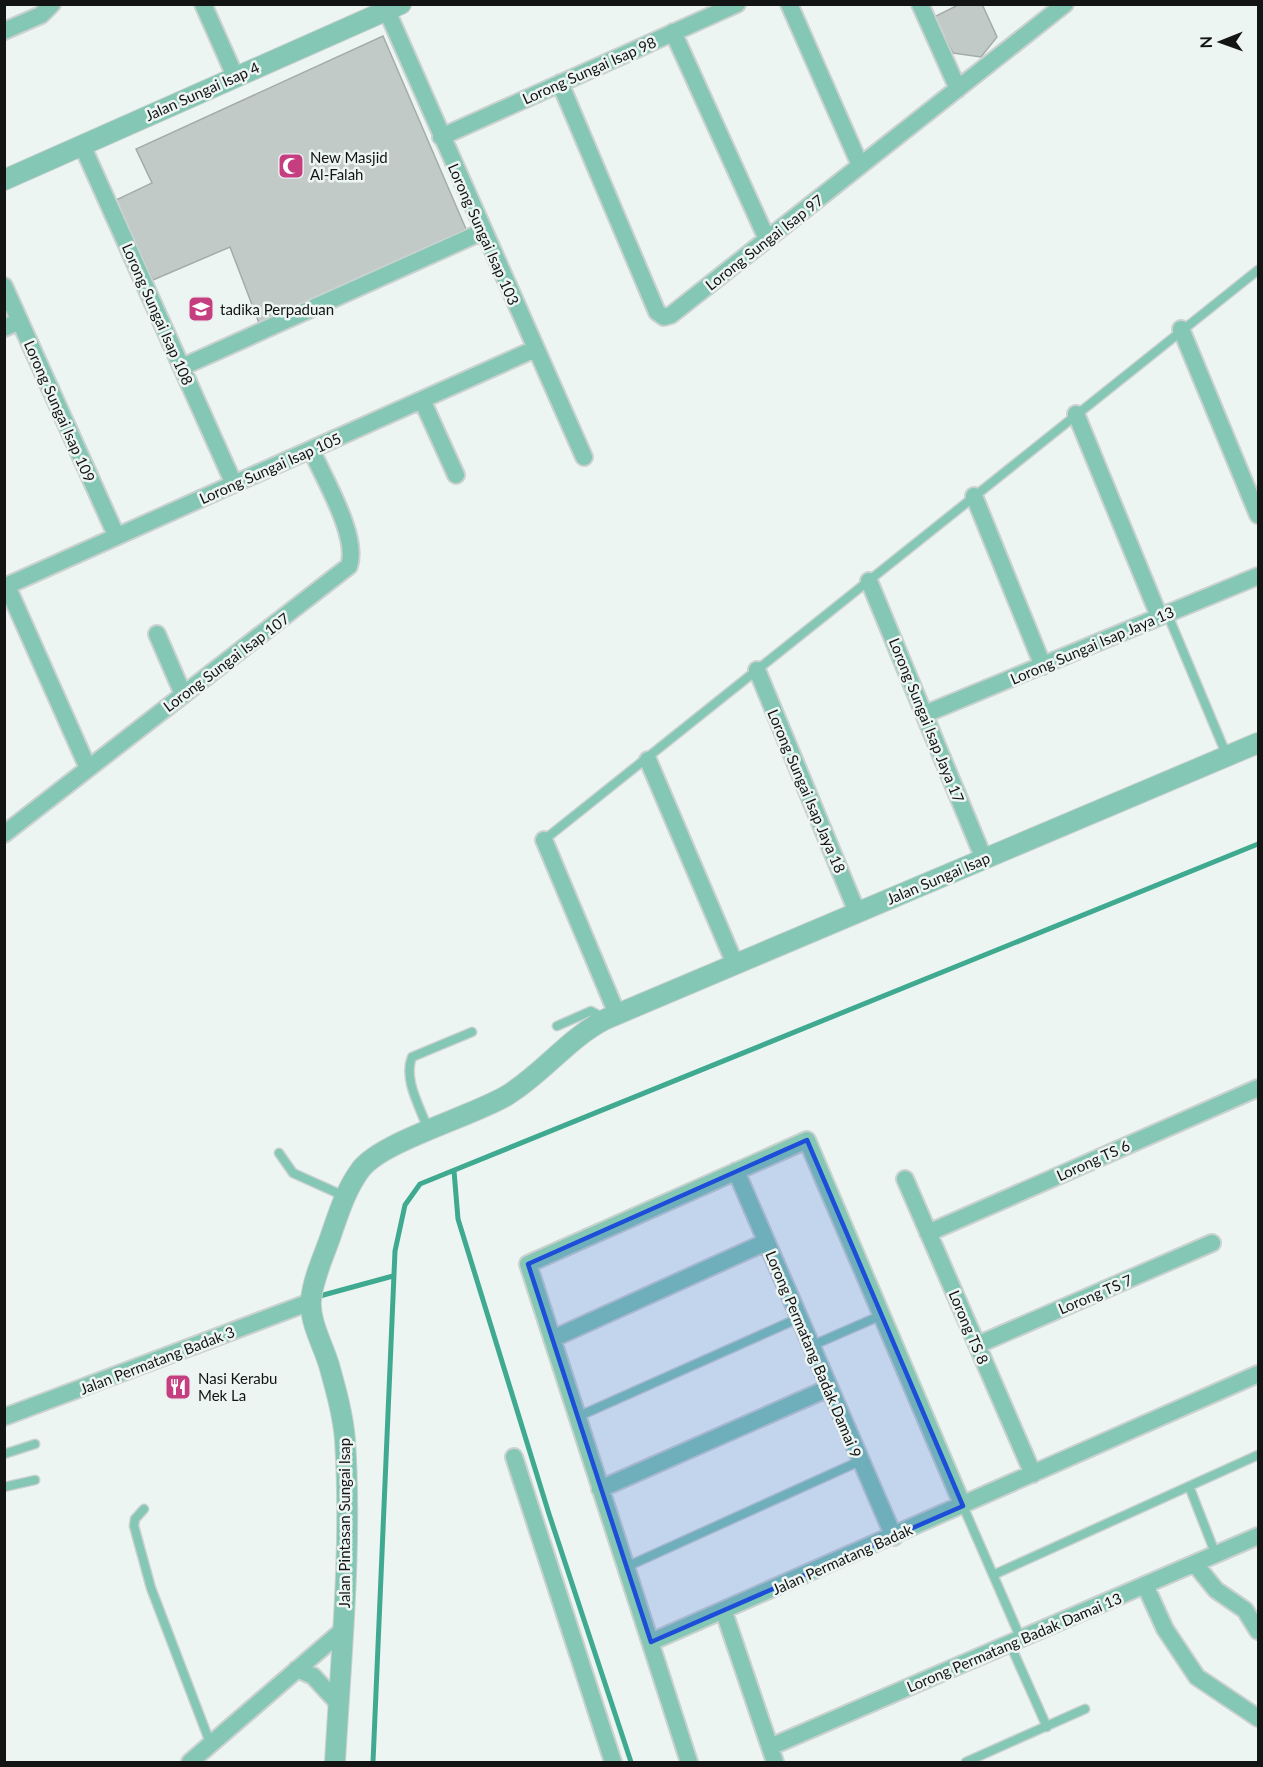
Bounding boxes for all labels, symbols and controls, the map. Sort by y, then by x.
north arrow [1191,12,1251,72]
street label: Lorong Sungai Isap 98 [519,32,659,108]
text: N [1196,36,1215,49]
street label: Jalan Sungai Isap 4 [142,58,262,124]
place label: New Masjid Al-Falah [310,148,388,183]
mosque icon: New Masjid Al-Falah [276,151,306,181]
street label: Lorong Sungai Isap 103 [445,160,523,308]
street label: Lorong Sungai Isap 97 [702,190,827,294]
street label: Lorong Sungai Isap 108 [119,240,197,388]
school or university icon: tadika Perpaduan [186,294,216,324]
place label: tadika Perpaduan [220,300,334,318]
street label: Lorong Sungai Isap 109 [21,337,99,485]
street label: Lorong Sungai Isap 105 [196,429,344,507]
street label: Lorong Sungai Isap Jaya 13 [1007,602,1177,688]
street label: Lorong Sungai Isap 107 [159,609,293,715]
street label: Lorong Sungai Isap Jaya 17 [886,635,968,805]
street label: Lorong Sungai Isap Jaya 18 [764,706,850,876]
street label: Jalan Sungai Isap [884,848,992,908]
street label: Lorong TS 6 [1054,1136,1133,1184]
street label: Lorong Permatang Badak Damai 9 [762,1248,866,1460]
street label: Lorong TS 7 [1055,1270,1135,1318]
street label: Lorong TS 8 [945,1287,993,1367]
street label: Jalan Permatang Badak 3 [77,1322,237,1398]
place label: Nasi Kerabu Mek La [198,1369,277,1404]
restaurant icon: Nasi Kerabu Mek La [163,1372,193,1402]
street label: Jalan Pintasan Sungai Isap [335,1438,353,1608]
street label: Jalan Permatang Badak [769,1520,915,1598]
street label: Lorong Permatang Badak Damai 13 [904,1588,1124,1696]

